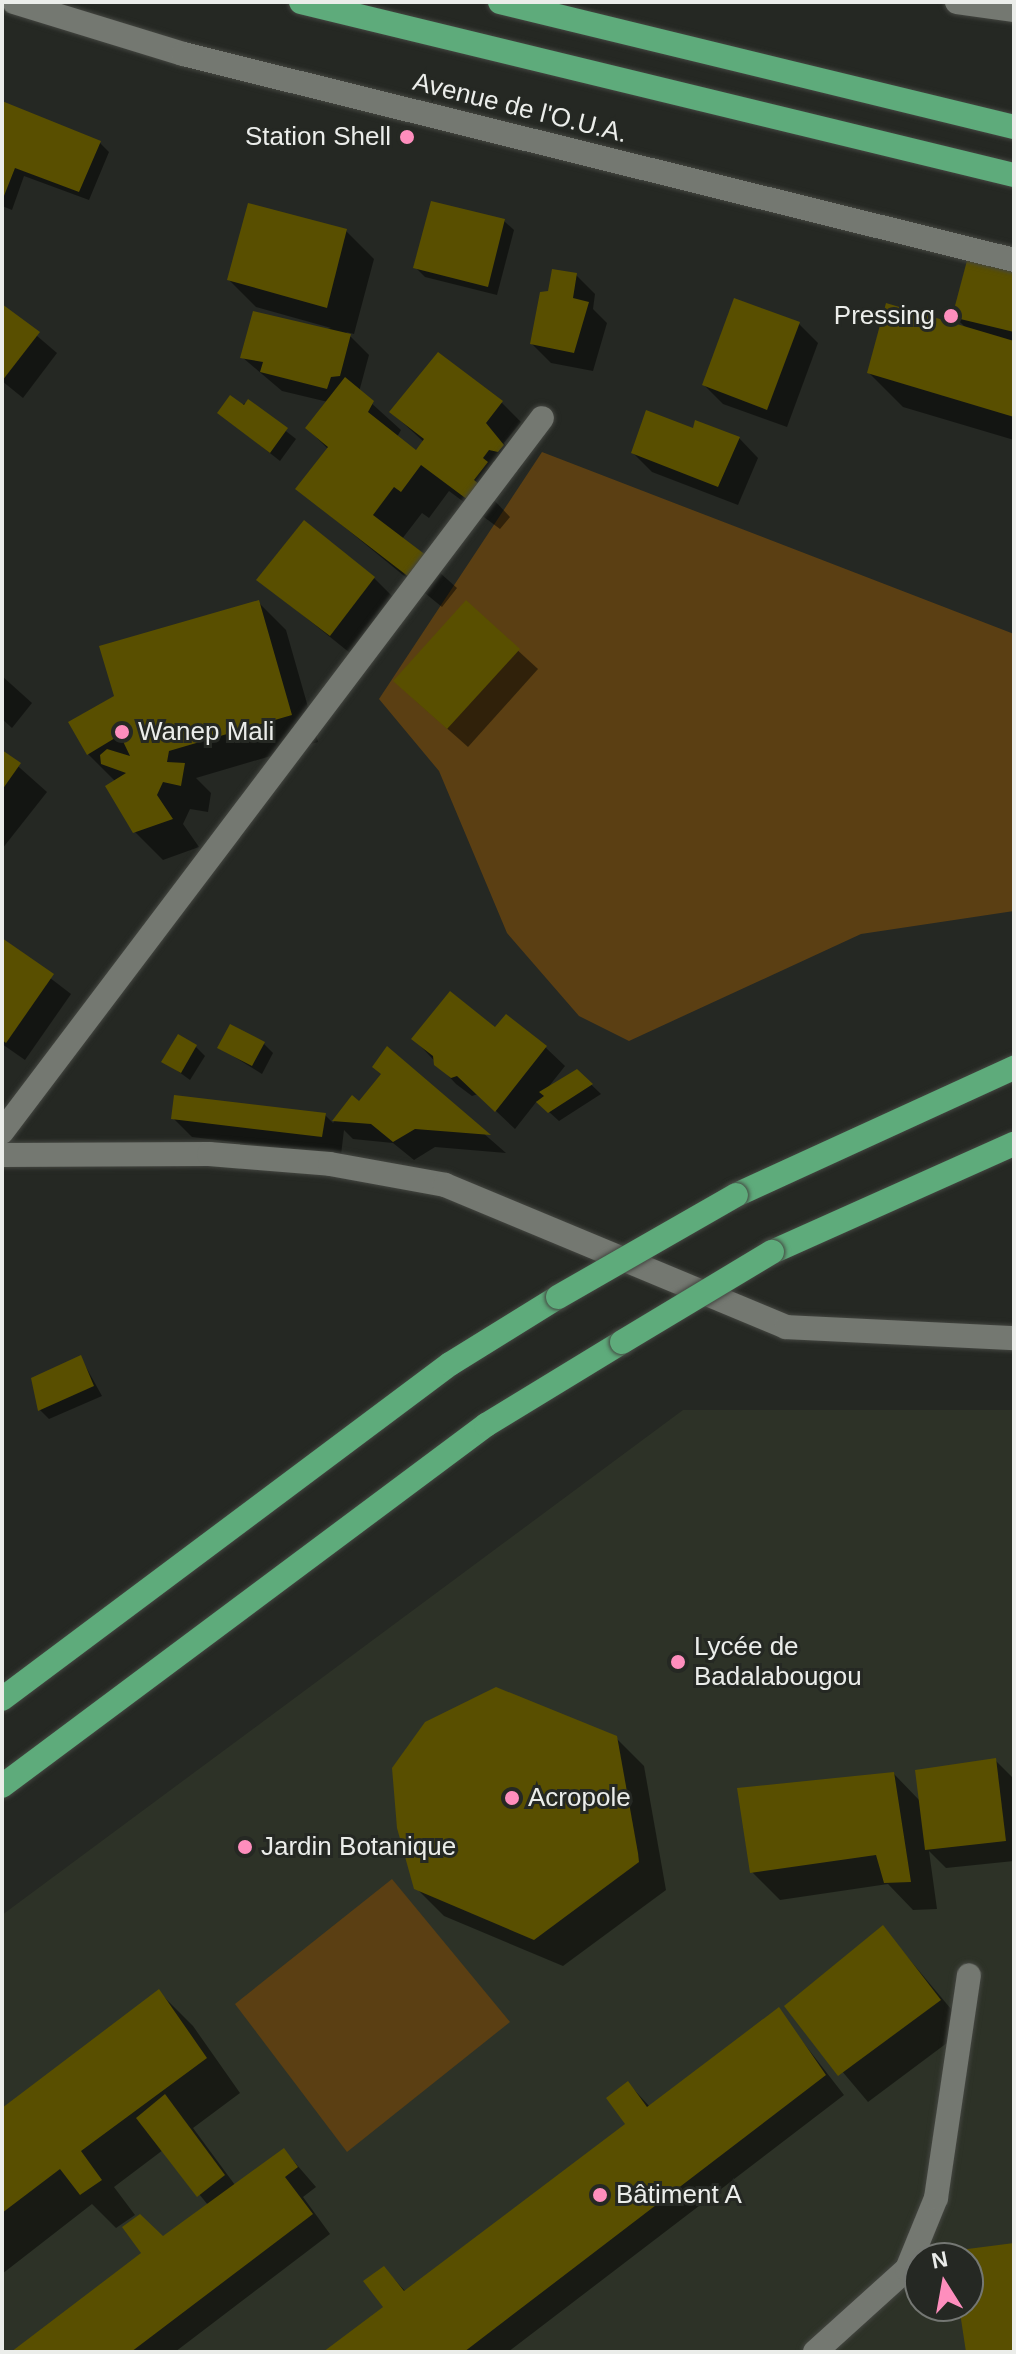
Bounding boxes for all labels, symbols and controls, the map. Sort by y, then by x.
street label: Avenue de l'O.U.A. [410,66,630,150]
place label: Station Shell [245,121,391,153]
marker: Station Shell [398,128,416,146]
place label: Pressing [834,300,935,332]
marker: Pressing [942,307,960,325]
place label: Wanep Mali [138,716,274,748]
marker: Wanep Mali [113,723,131,741]
place label: Lycée de Badalabougou [694,1631,862,1692]
marker: Lycée de Badalabougou [669,1653,687,1671]
place label: Acropole [528,1782,631,1814]
marker: Acropole [503,1789,521,1807]
place label: Jardin Botanique [261,1831,456,1863]
marker: Jardin Botanique [236,1838,254,1856]
place label: Bâtiment A [616,2179,743,2211]
marker: Bâtiment A [591,2186,609,2204]
north arrow [904,2242,984,2322]
text: N [930,2246,950,2274]

